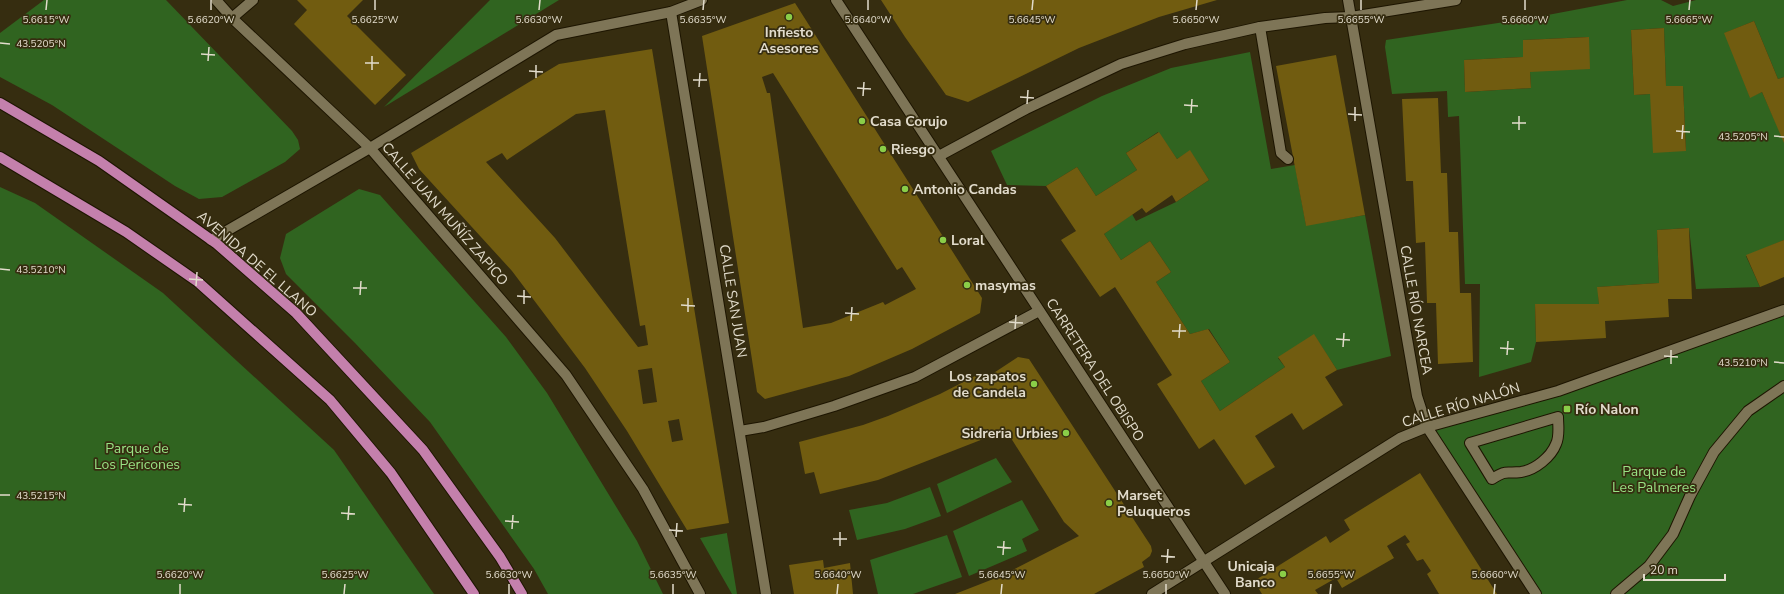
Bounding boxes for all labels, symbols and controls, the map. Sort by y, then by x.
marker: Infiesto Asesores [784,12,794,22]
text: 5.6615°W [22,13,70,27]
text: 5.6620°W [187,13,235,27]
text: 5.6625°W [351,13,399,27]
text: 5.6630°W [515,13,563,27]
text: 5.6635°W [679,13,727,27]
text: 5.6640°W [844,13,892,27]
text: 5.6645°W [1008,13,1056,27]
text: 5.6650°W [1172,13,1220,27]
text: 5.6655°W [1337,13,1385,27]
text: 5.6660°W [1501,13,1549,27]
text: 5.6665°W [1665,13,1713,27]
place label: Infiesto Asesores [759,23,819,58]
text: 43.5205°N [16,37,66,51]
place label: Casa Corujo [870,112,948,131]
marker: Casa Corujo [857,116,867,126]
text: 43.5205°N [1718,130,1768,144]
street label: CALLE JUAN MUÑÍZ ZAPICO [378,138,512,290]
place label: Riesgo [891,140,935,159]
marker: Riesgo [878,144,888,154]
place label: Antonio Candas [913,180,1017,199]
marker: Antonio Candas [900,184,910,194]
street label: AVENIDA DE EL LLANO [193,207,321,321]
place label: Loral [951,231,985,250]
marker: Loral [938,235,948,245]
street label: CALLE SAN JUAN [715,243,751,359]
street label: CALLE RÍO NARCEA [1395,244,1437,376]
text: 43.5210°N [16,263,66,277]
place label: masymas [975,276,1036,295]
marker: masymas [962,280,972,290]
street label: CARRETERA DEL OBISPO [1041,295,1149,445]
text: 43.5210°N [1718,356,1768,370]
place label: Los zapatos de Candela [949,367,1026,402]
street label: CALLE RÍO NALÓN [1400,378,1522,432]
marker: Los zapatos de Candela [1029,379,1039,389]
place label: Río Nalon [1575,400,1639,419]
marker: Río Nalon [1562,404,1572,414]
place label: Sidreria Urbies [962,424,1058,443]
marker: Sidreria Urbies [1061,428,1071,438]
park label: Parque de Los Pericones [94,439,180,474]
park label: Parque de Les Palmeres [1612,462,1696,497]
place label: Marset Peluqueros [1117,486,1190,521]
text: 43.5215°N [16,489,66,503]
marker: Marset Peluqueros [1104,498,1114,508]
scale bar [1644,556,1725,582]
place label: Unicaja Banco [1227,557,1275,592]
text: 20 m [1650,562,1678,578]
text: 5.6620°W [156,568,204,582]
text: 5.6625°W [321,568,369,582]
text: 5.6630°W [485,568,533,582]
text: 5.6635°W [649,568,697,582]
text: 5.6640°W [814,568,862,582]
text: 5.6645°W [978,568,1026,582]
text: 5.6650°W [1142,568,1190,582]
text: 5.6655°W [1307,568,1355,582]
text: 5.6660°W [1471,568,1519,582]
marker: Unicaja Banco [1278,569,1288,579]

